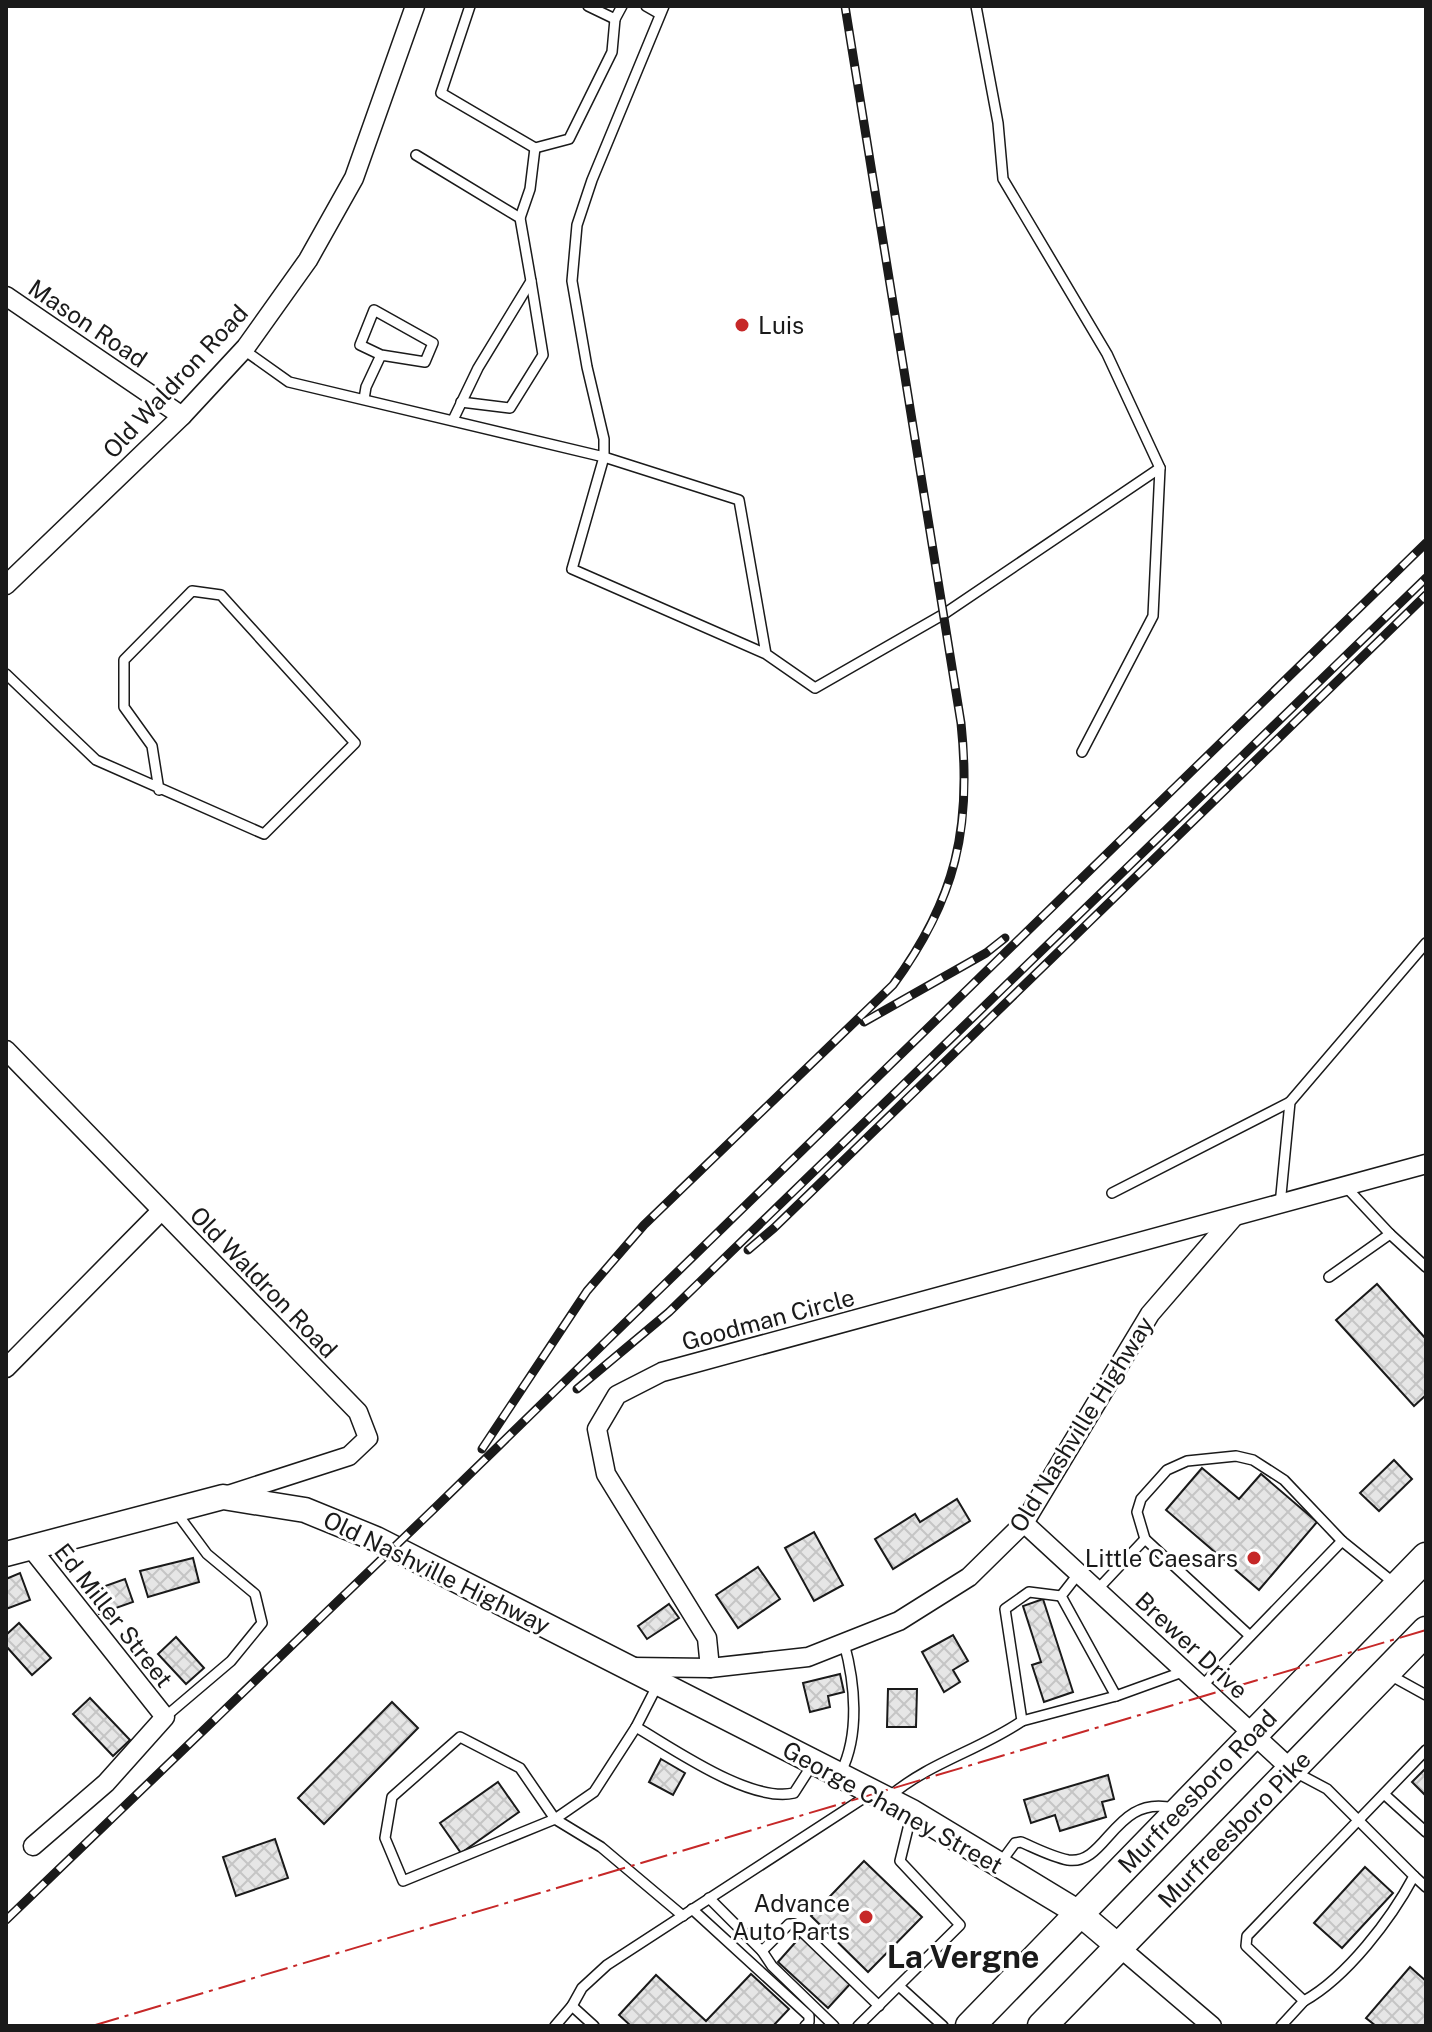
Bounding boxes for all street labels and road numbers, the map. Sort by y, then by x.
street label: Mason Road [24,273,152,373]
street label: Old Waldron Road [97,299,253,463]
street label: Old Waldron Road [185,1201,343,1363]
street label: Goodman Circle [678,1282,858,1356]
street label: Old Nashville Highway [1003,1311,1159,1537]
street label: Old Nashville Highway [319,1505,555,1639]
street label: Ed Miller Street [49,1538,179,1692]
street label: Brewer Drive [1130,1586,1254,1704]
street label: Murfreesboro Road [1112,1704,1282,1878]
street label: George Chaney Street [778,1735,1008,1879]
street label: Murfreesboro Pike [1152,1745,1316,1913]

